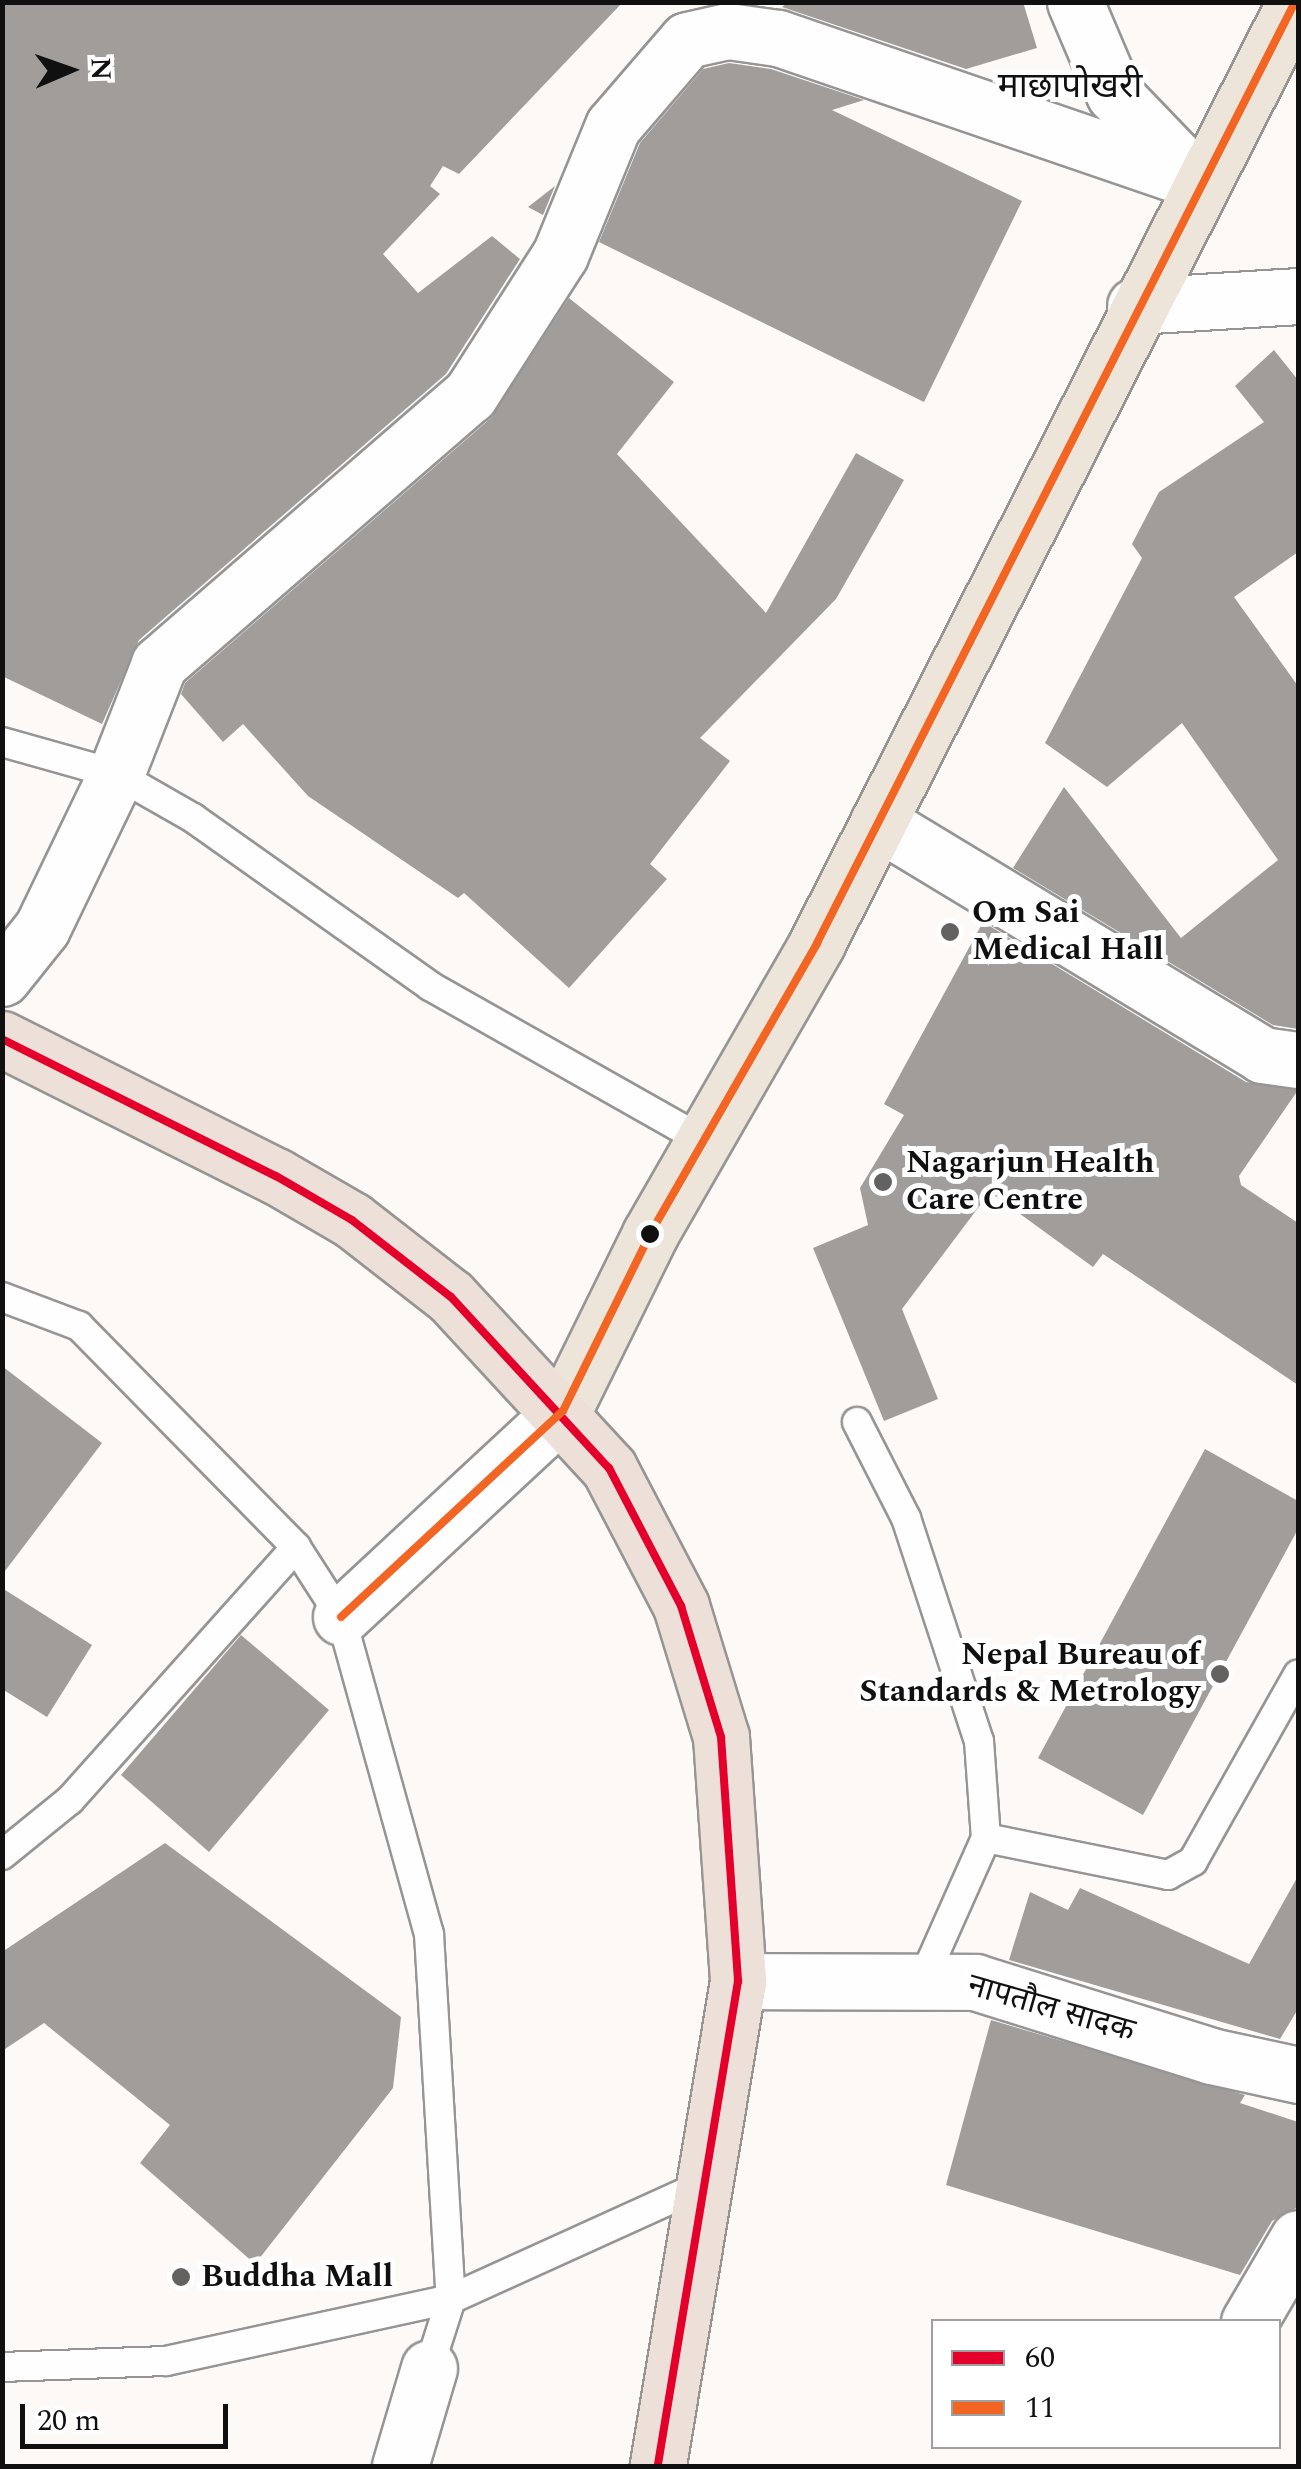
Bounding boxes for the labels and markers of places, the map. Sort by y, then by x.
place label: Om Sai Medical Hall [972,895,1164,970]
marker: Om Sai Medical Hall [937,919,963,945]
place label: Nagarjun Health Care Centre [906,1145,1155,1220]
marker: Nagarjun Health Care Centre [870,1169,896,1195]
unlabelled marker [640,1224,660,1244]
place label: Nepal Bureau of Standards & Metrology [859,1637,1200,1712]
marker: Nepal Bureau of Standards & Metrology [1209,1663,1231,1685]
place label: Buddha Mall [201,2258,393,2296]
marker: Buddha Mall [170,2266,192,2288]

